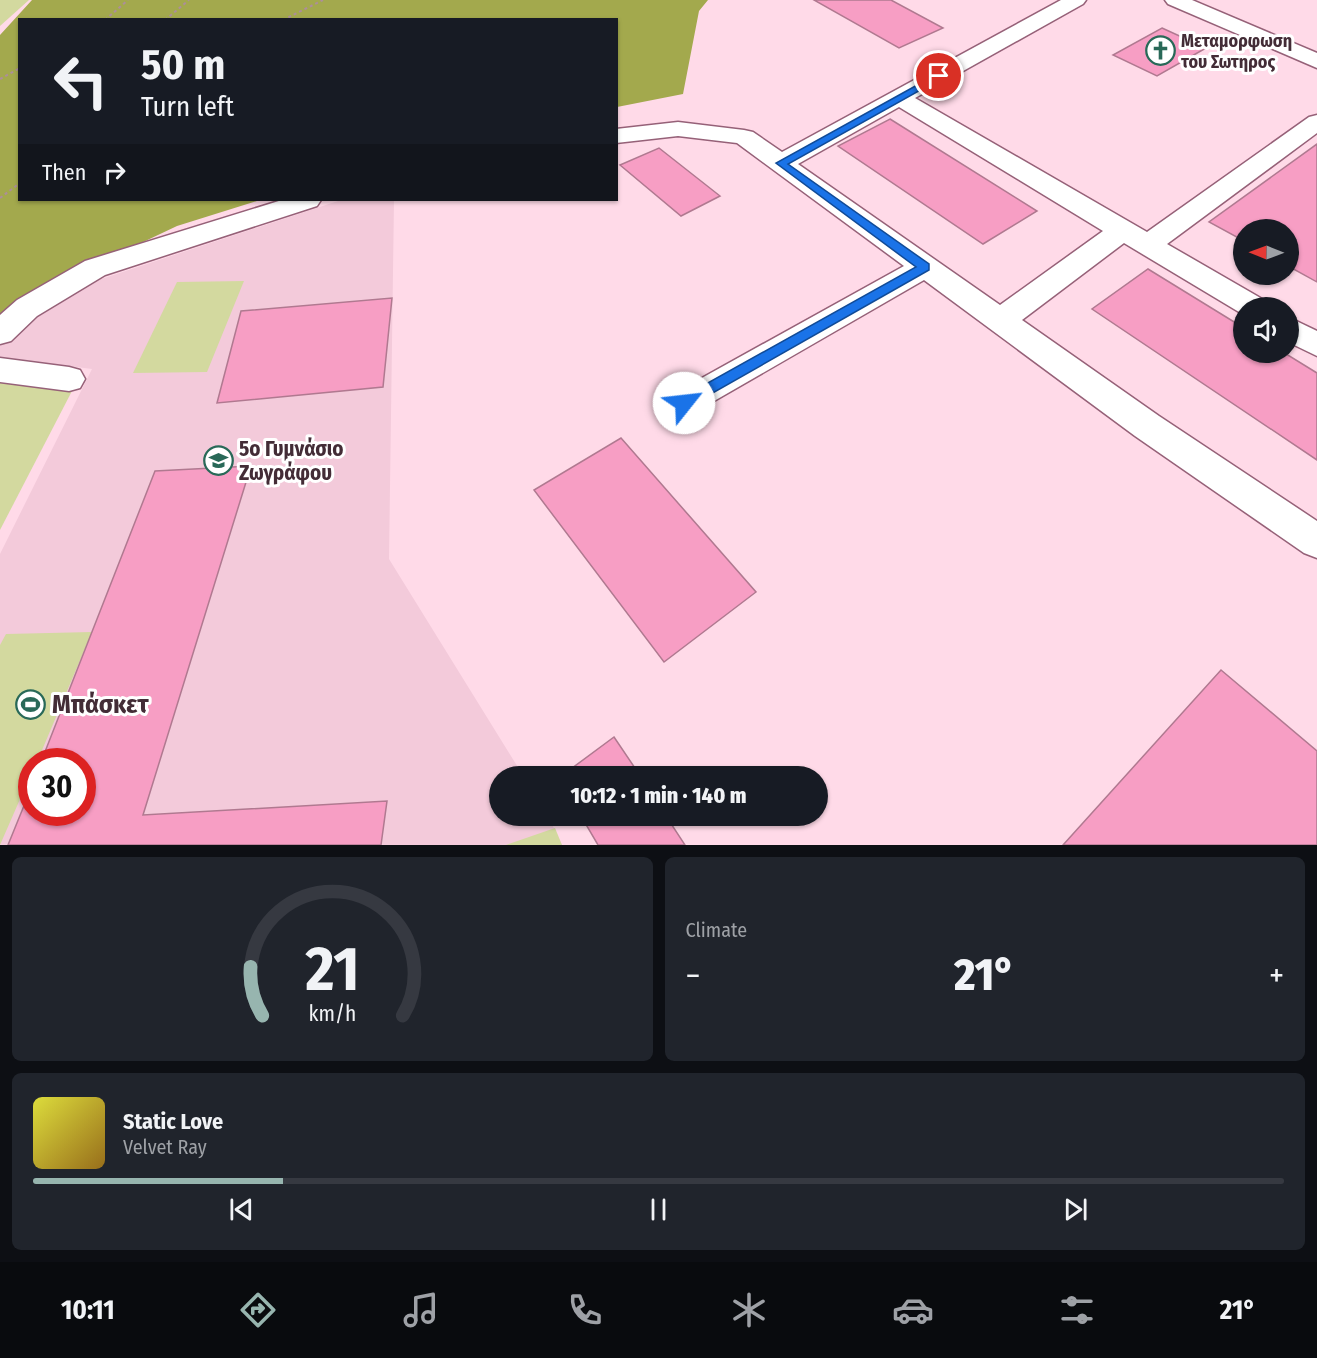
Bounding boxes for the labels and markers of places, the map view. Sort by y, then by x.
place label: Μεταμορφωση του Σωτηρος [1180,30,1292,73]
church icon: Μεταμορφωση του Σωτηρος [1144,35,1176,67]
pin [913,50,964,101]
place label: 5ο Γυμνάσιο Ζωγράφου [239,436,344,486]
school or university icon: 5ο Γυμνάσιο Ζωγράφου [202,445,234,477]
sports icon: Μπάσκετ [15,688,47,720]
place label: Μπάσκετ [52,689,149,720]

